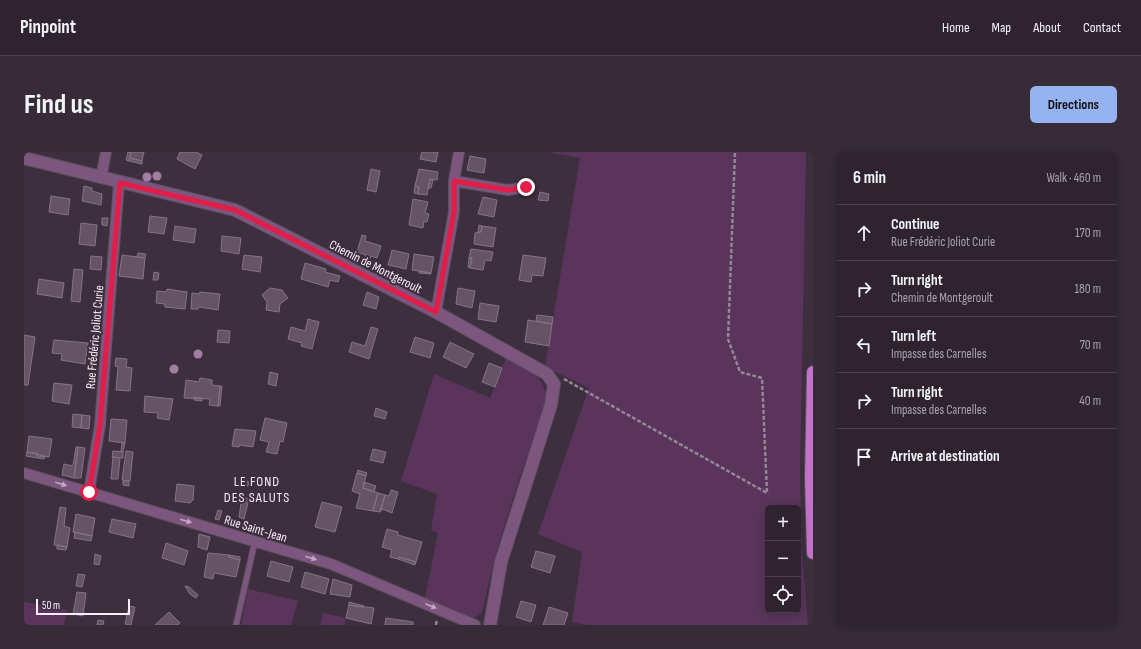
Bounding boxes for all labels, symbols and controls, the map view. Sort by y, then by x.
text: Pinpoint [20,16,76,39]
text: Home [942,19,970,36]
text: Map [992,19,1011,36]
text: About [1033,19,1061,36]
text: Contact [1083,19,1121,36]
button: Directions [1030,86,1117,123]
text: Find us [24,88,93,121]
text: 6 min [853,168,886,188]
text: Walk · 460 m [1046,170,1101,186]
route end [517,178,535,196]
text: Continue [891,215,940,234]
icon: ahead [853,222,875,244]
text: 170 m [1075,225,1101,241]
text: Rue Frédéric Joliot Curie [891,234,995,250]
street label: Chemin de Montgeroult [326,237,425,297]
text: Turn right [891,271,943,290]
icon: right [853,278,875,300]
text: 180 m [1075,281,1101,297]
street label: Rue Frédéric Joliot Curie [82,285,108,390]
text: Chemin de Montgeroult [891,290,993,306]
text: Turn left [891,327,936,346]
icon: left [853,334,875,356]
text: 70 m [1080,337,1101,353]
text: Impasse des Carnelles [891,346,987,362]
text: Turn right [891,383,943,402]
icon: right [853,390,875,412]
text: 40 m [1079,393,1101,409]
text: Impasse des Carnelles [891,402,987,418]
icon: arrive [853,446,875,468]
text: Arrive at destination [891,447,1000,466]
district label: LE FOND DES SALUTS [224,473,290,506]
one-way arrow [56,481,68,487]
route start [80,483,98,501]
map controls [765,505,801,613]
button: + [765,505,801,541]
street label: Rue Saint-Jean [222,512,289,546]
one-way arrow [180,518,192,524]
button: − [765,541,801,577]
one-way arrow [305,555,317,561]
button: locate [765,577,801,613]
scale bar [36,597,130,616]
text: 50 m [42,599,60,612]
one-way arrow [426,603,437,609]

